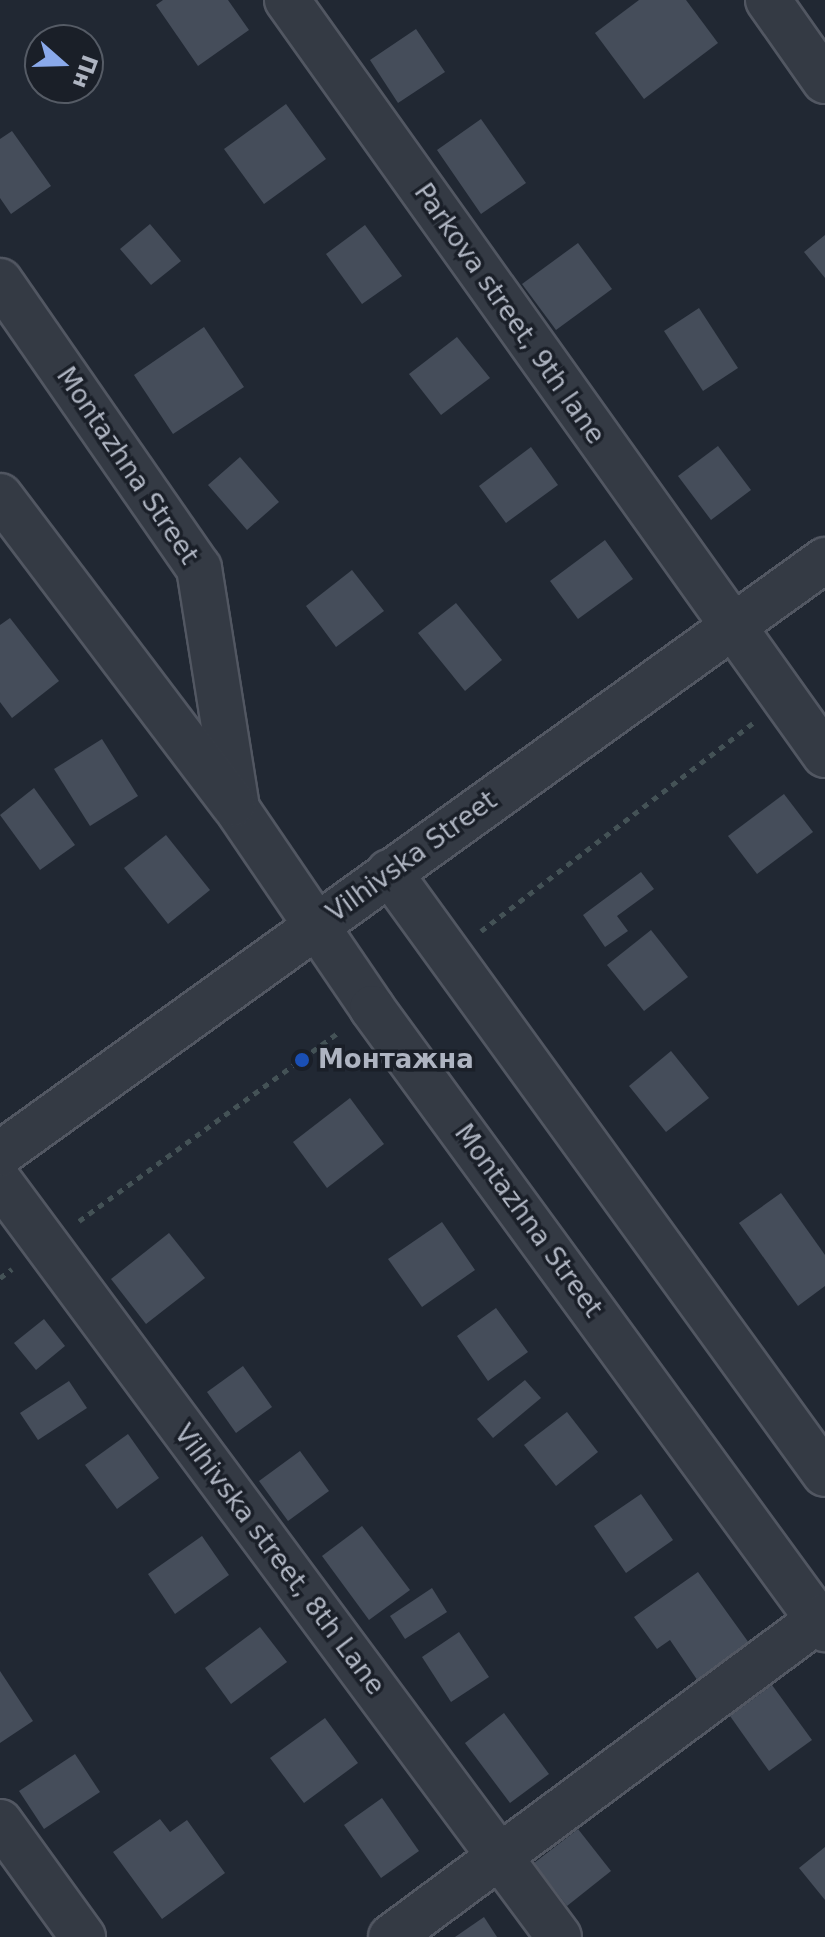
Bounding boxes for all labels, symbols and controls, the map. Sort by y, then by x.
north arrow [24,24,104,104]
text: Пн [68,52,103,92]
street label: Parkova street, 9th lane [407,178,611,450]
street label: Montazhna Street [50,362,204,570]
street label: Vilhivska Street [321,785,503,929]
place label: Монтажна [318,1044,474,1076]
marker: Монтажна [293,1051,311,1069]
street label: Montazhna Street [448,1118,608,1324]
street label: Vilhivska street, 8th Lane [167,1419,391,1701]

